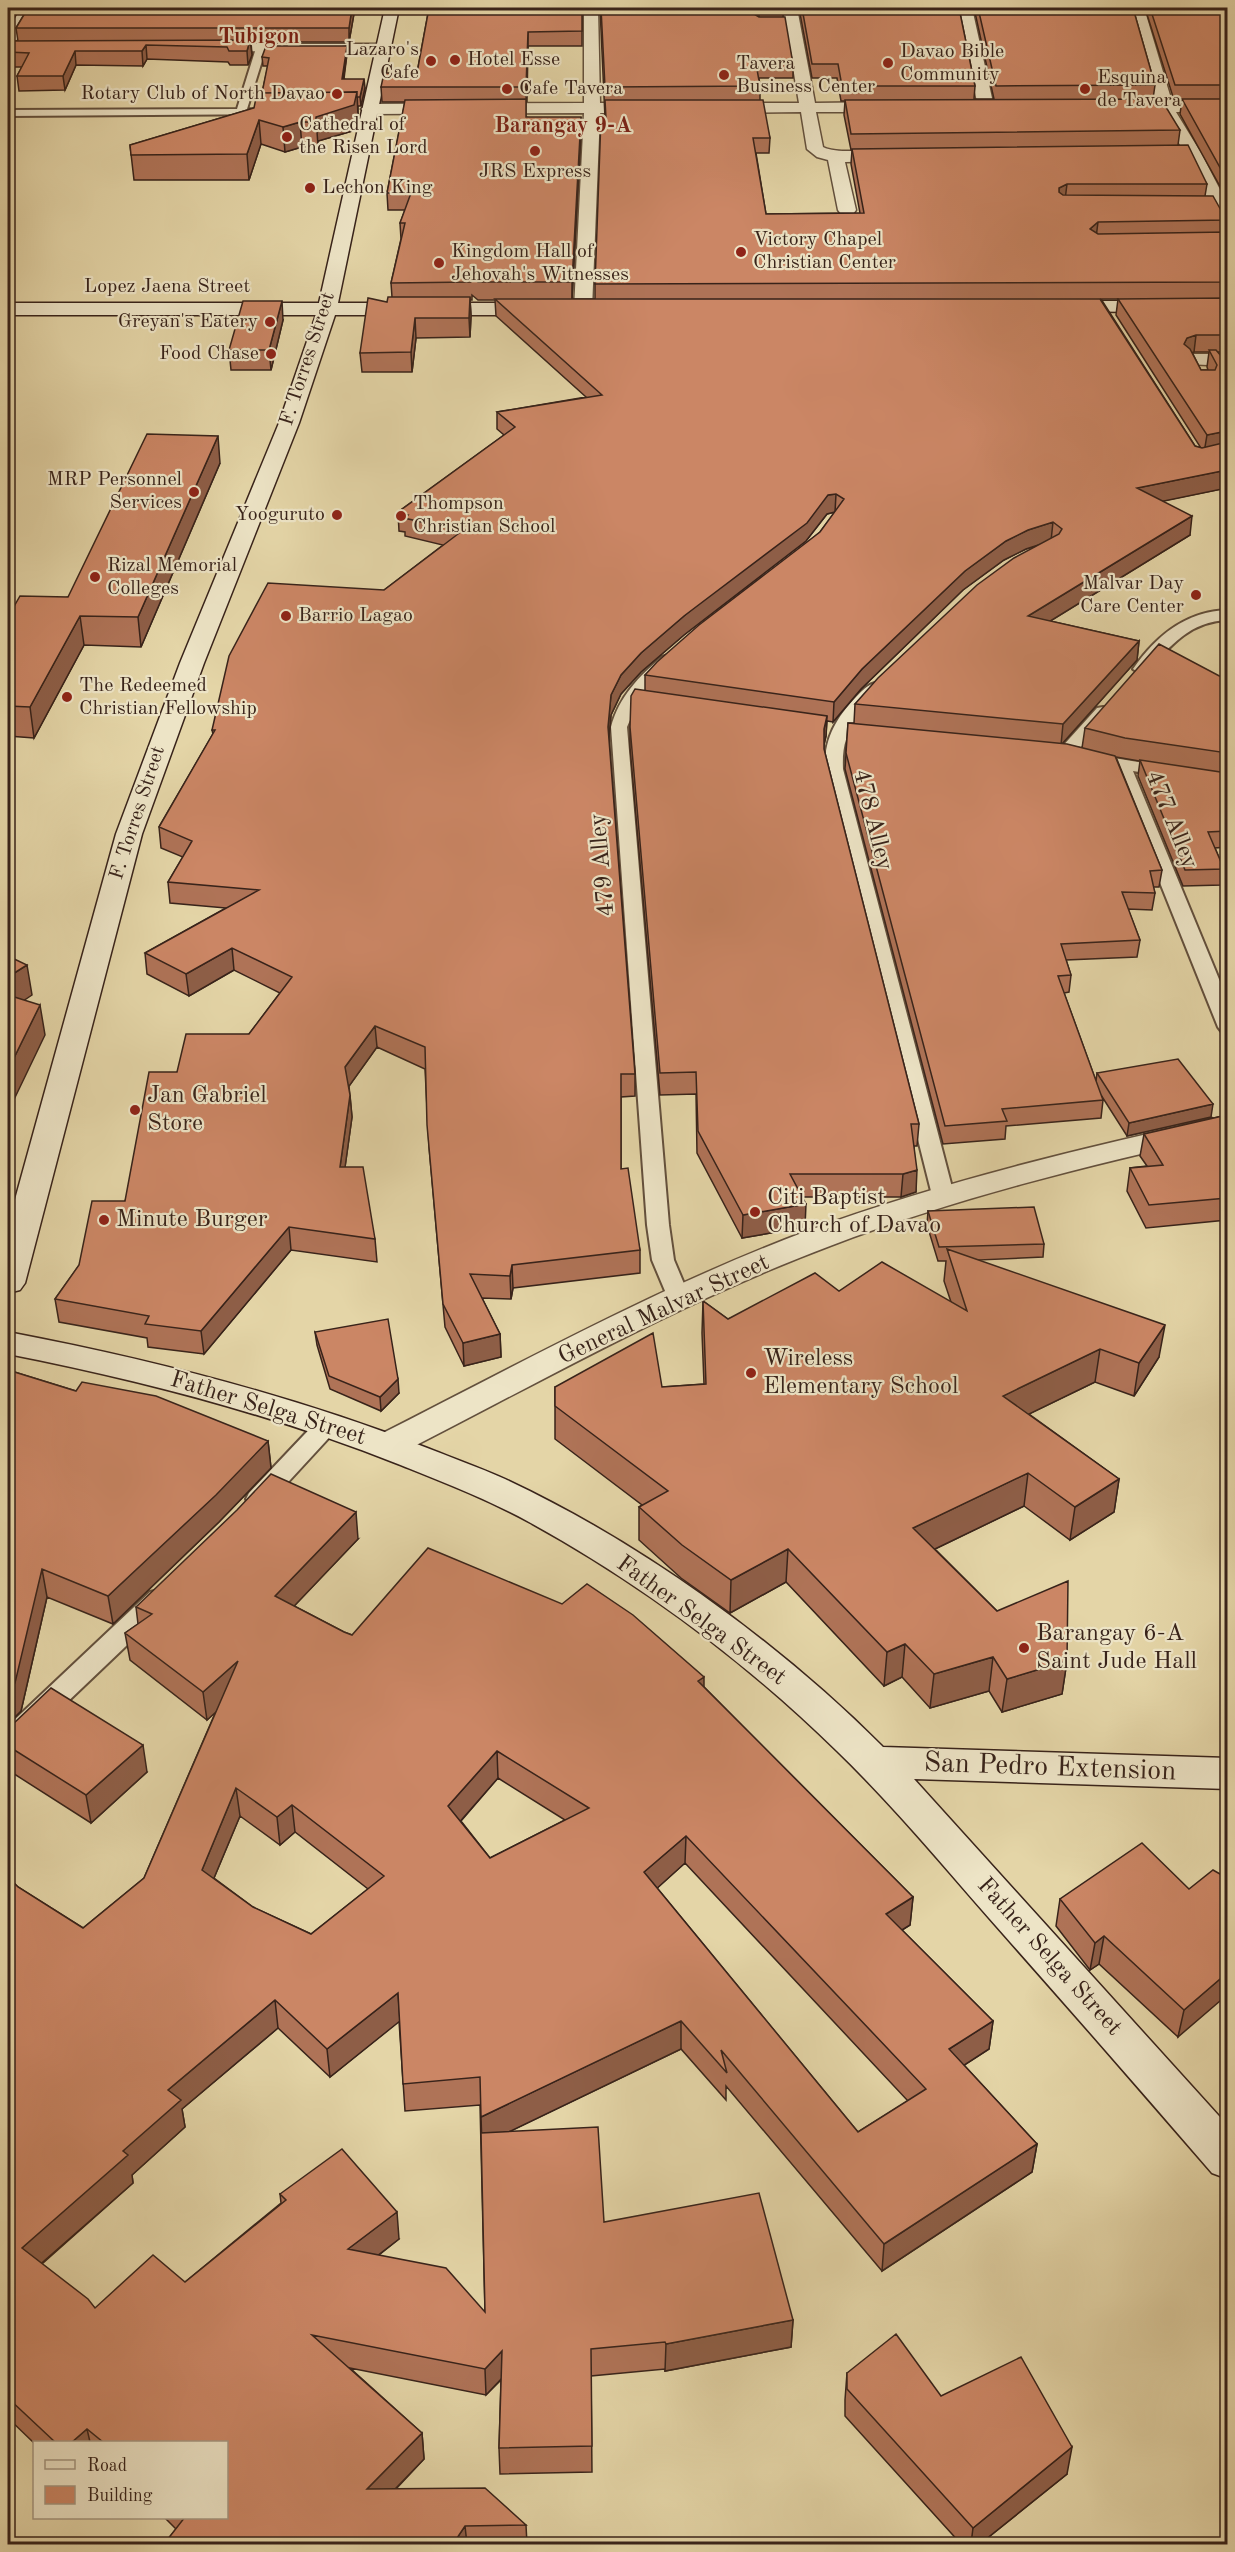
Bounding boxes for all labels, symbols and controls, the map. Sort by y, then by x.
district label: Tubigon [218,26,300,48]
place label: Lazaro's Cafe [345,40,419,83]
place label: Davao Bible Community [900,42,1004,85]
place label: Hotel Esse [467,50,560,70]
marker: Hotel Esse [448,53,462,67]
marker: Lazaro's Cafe [424,54,438,68]
place label: Tavera Business Center [736,54,875,97]
marker: Davao Bible Community [881,56,895,70]
marker: Tavera Business Center [717,68,731,82]
place label: Esquina de Tavera [1097,68,1182,111]
place label: Cafe Tavera [519,79,623,99]
marker: Cafe Tavera [500,82,514,96]
marker: Esquina de Tavera [1078,82,1092,96]
place label: Rotary Club of North Davao [80,84,325,104]
marker: Rotary Club of North Davao [330,87,344,101]
place label: Cathedral of the Risen Lord [299,115,428,158]
district label: Barangay 9-A [494,115,632,137]
marker: Cathedral of the Risen Lord [280,130,294,144]
marker: JRS Express [528,144,542,158]
place label: JRS Express [479,162,591,182]
place label: Lechon King [322,178,433,198]
marker: Lechon King [303,181,317,195]
place label: Victory Chapel Christian Center [753,230,896,273]
place label: Kingdom Hall of Jehovah's Witnesses [451,242,629,285]
marker: Victory Chapel Christian Center [734,245,748,259]
marker: Kingdom Hall of Jehovah's Witnesses [432,256,446,270]
street label: Lopez Jaena Street [84,277,250,297]
street label: F. Torres Street [277,290,339,428]
place label: Greyan's Eatery [118,312,258,332]
marker: Greyan's Eatery [263,315,277,329]
place label: Food Chase [159,344,259,364]
marker: Food Chase [264,347,278,361]
place label: MRP Personnel Services [47,470,182,513]
marker: MRP Personnel Services [187,485,201,499]
place label: Thompson Christian School [413,494,555,537]
place label: Yooguruto [235,505,325,525]
marker: Yooguruto [330,508,344,522]
marker: Thompson Christian School [394,509,408,523]
place label: Rizal Memorial Colleges [107,556,237,599]
marker: Rizal Memorial Colleges [88,570,102,584]
place label: Malvar Day Care Center [1080,574,1184,617]
marker: Malvar Day Care Center [1189,588,1203,602]
place label: Barrio Lagao [298,606,413,626]
marker: Barrio Lagao [279,609,293,623]
place label: The Redeemed Christian Fellowship [79,676,257,719]
marker: The Redeemed Christian Fellowship [60,690,74,704]
street label: F. Torres Street [107,744,169,882]
street label: 478 Alley [848,767,896,873]
street label: 477 Alley [1140,768,1202,873]
street label: 479 Alley [587,812,619,918]
place label: Jan Gabriel Store [147,1084,267,1136]
marker: Jan Gabriel Store [128,1103,142,1117]
place label: Citi Baptist Church of Davao [767,1186,941,1238]
marker: Citi Baptist Church of Davao [748,1205,762,1219]
place label: Minute Burger [116,1208,268,1232]
marker: Minute Burger [97,1213,111,1227]
street label: General Malvar Street [555,1251,773,1369]
place label: Wireless Elementary School [763,1347,958,1399]
marker: Wireless Elementary School [744,1366,758,1380]
street label: Father Selga Street [167,1368,369,1450]
street label: Father Selga Street [612,1552,790,1690]
place label: Barangay 6-A Saint Jude Hall [1036,1622,1197,1674]
marker: Barangay 6-A Saint Jude Hall [1017,1641,1031,1655]
street label: San Pedro Extension [923,1750,1177,1786]
street label: Father Selga Street [972,1873,1126,2041]
legend [33,2441,228,2519]
text: Road [87,2457,127,2475]
text: Building [87,2487,153,2505]

